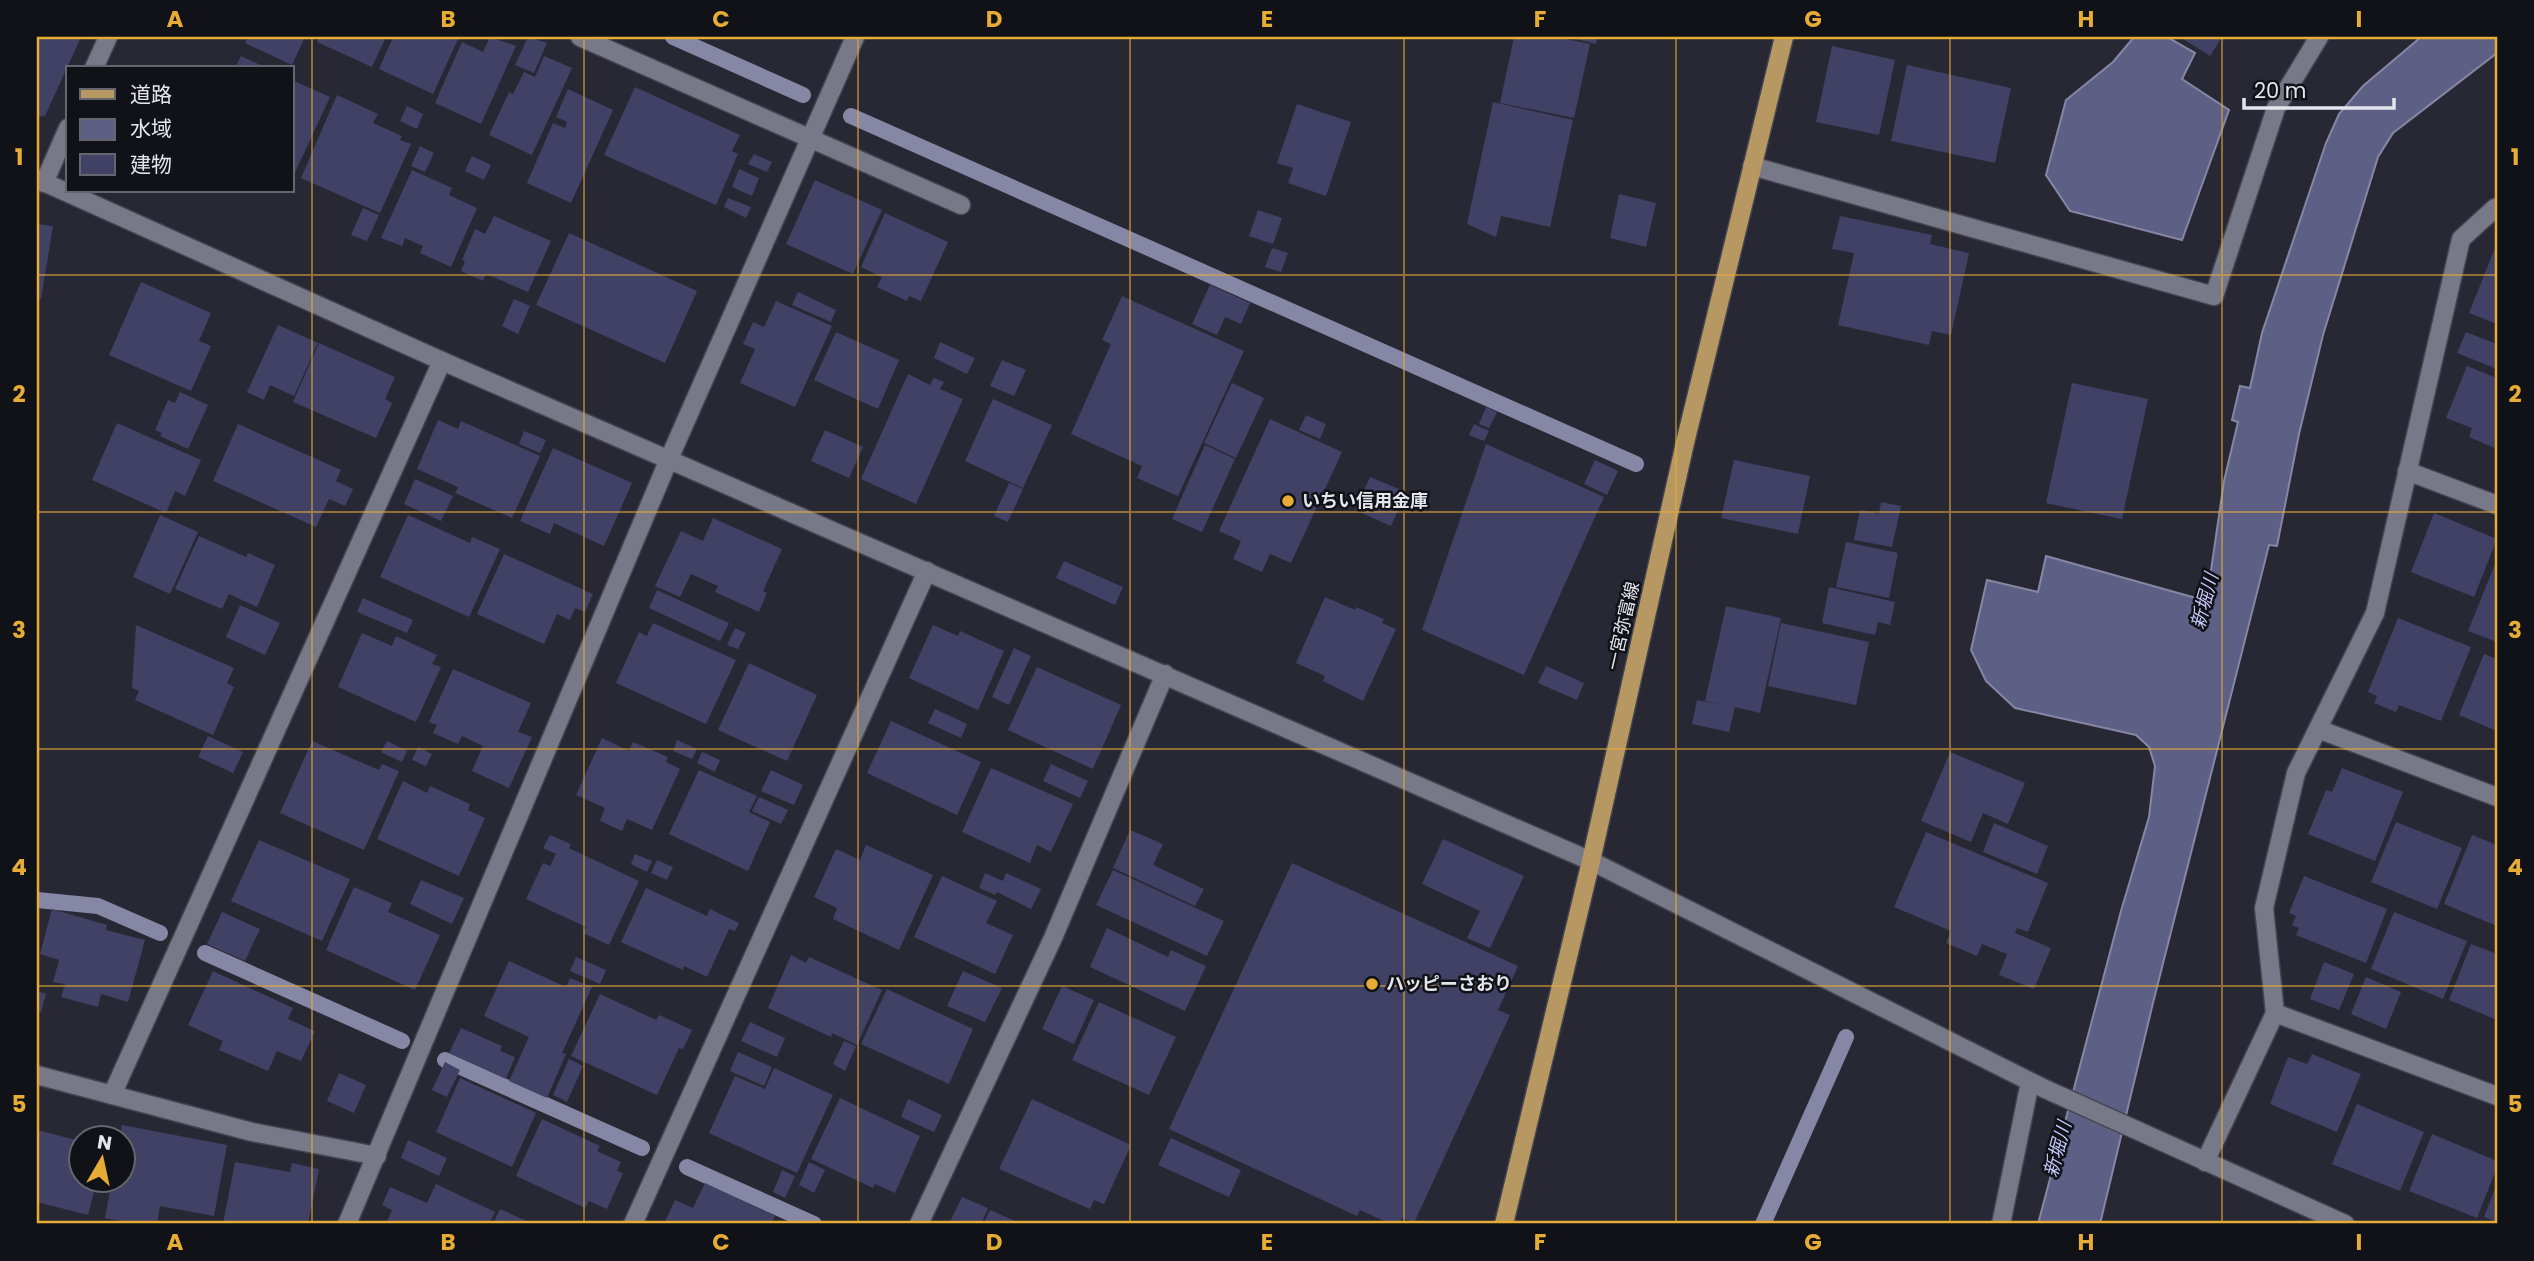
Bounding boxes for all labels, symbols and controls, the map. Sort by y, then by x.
text: A [167,3,184,35]
text: B [440,3,456,35]
text: C [712,3,730,35]
text: D [986,3,1002,35]
text: E [1261,3,1273,35]
text: F [1534,3,1546,35]
text: G [1804,3,1822,35]
text: H [2078,3,2094,35]
text: I [2356,3,2362,35]
legend [66,66,294,192]
scale bar [2244,66,2394,110]
text: 20 m [2254,76,2307,105]
text: 道路 [130,80,172,109]
text: 水域 [130,114,172,143]
text: 1 [15,141,23,173]
text: 1 [2511,141,2519,173]
text: 建物 [130,150,172,179]
text: 2 [12,378,26,410]
text: 2 [2508,378,2522,410]
place label: いちい信用金庫 [1302,488,1428,513]
marker: いちい信用金庫 [1280,493,1296,509]
water label: 新堀川 [2184,568,2225,632]
street label: 一宮弥富線 [1600,579,1645,673]
text: 3 [12,614,26,646]
text: 3 [2508,614,2522,646]
text: 4 [11,851,27,883]
text: 4 [2507,851,2523,883]
place label: ハッピーさおり [1386,971,1512,996]
marker: ハッピーさおり [1364,976,1380,992]
text: 5 [12,1088,26,1120]
text: 5 [2508,1088,2522,1120]
water label: 新堀川 [2037,1116,2078,1180]
north arrow [66,1124,136,1194]
text: N [95,1128,114,1157]
text: A [167,1226,184,1258]
text: B [440,1226,456,1258]
text: C [712,1226,730,1258]
text: D [986,1226,1002,1258]
text: E [1261,1226,1273,1258]
text: F [1534,1226,1546,1258]
text: G [1804,1226,1822,1258]
text: H [2078,1226,2094,1258]
text: I [2356,1226,2362,1258]

